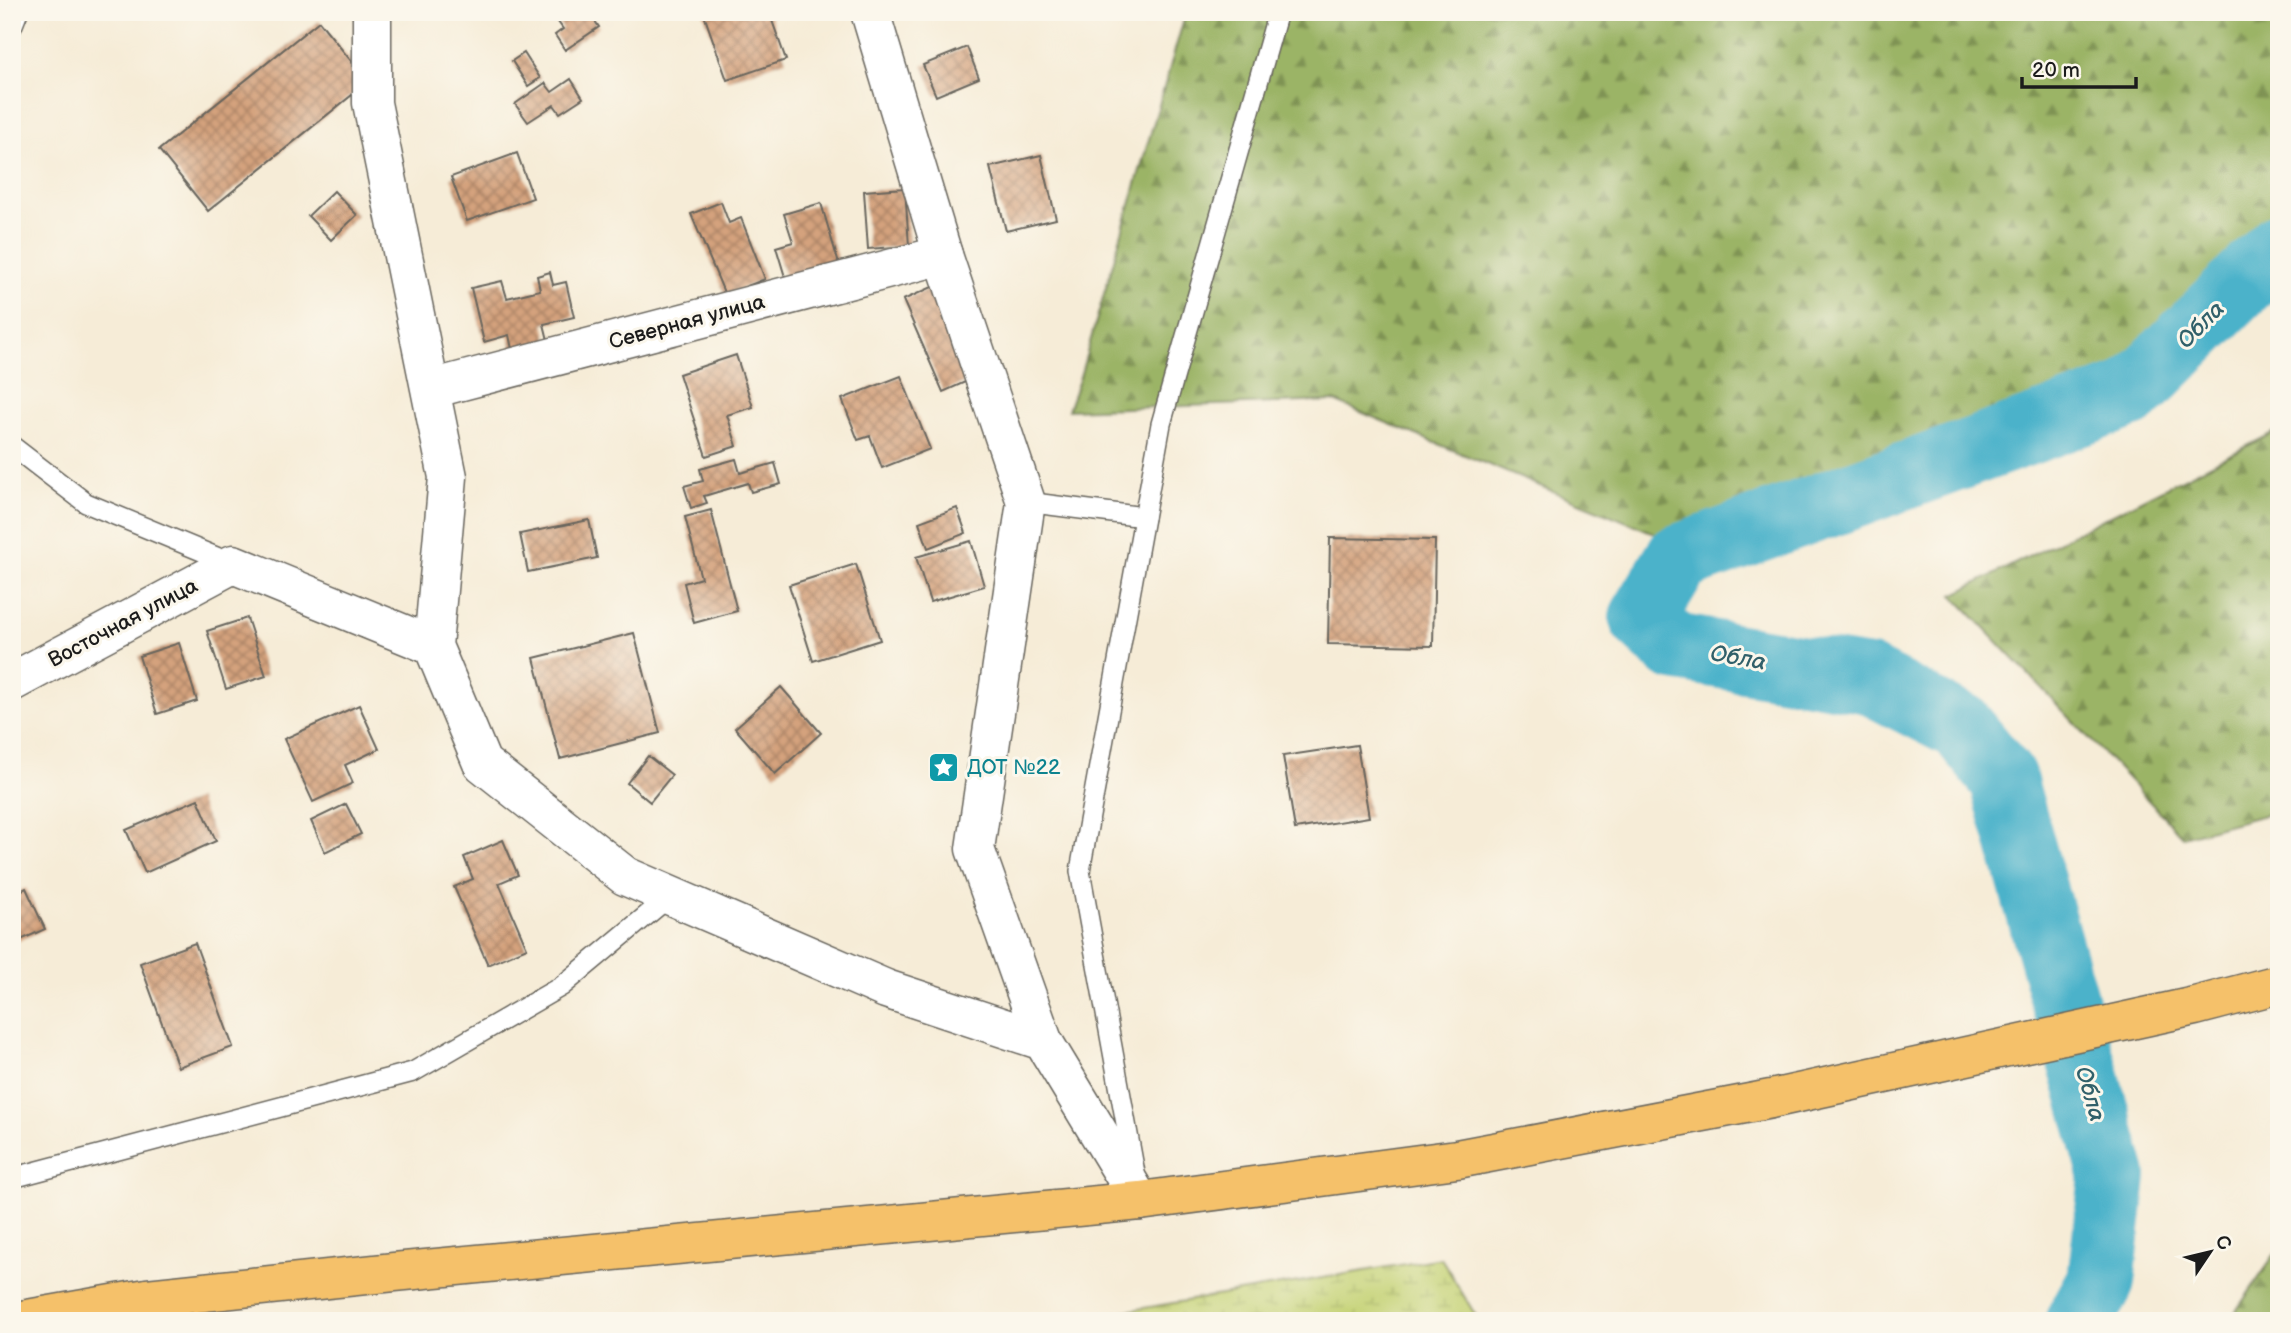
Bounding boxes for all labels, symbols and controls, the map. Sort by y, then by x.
scale bar [2022,46,2135,90]
text: 20 m [2032,58,2080,83]
street label: Северная улица [606,289,768,355]
water label: Обла [2171,295,2231,355]
street label: Восточная улица [44,573,202,673]
water label: Обла [1708,639,1768,677]
place icon: ДОТ №22 [927,750,961,784]
place label: ДОТ №22 [967,755,1061,780]
water label: Обла [2069,1063,2111,1125]
north arrow [2176,1218,2246,1288]
text: С [2209,1231,2236,1255]

